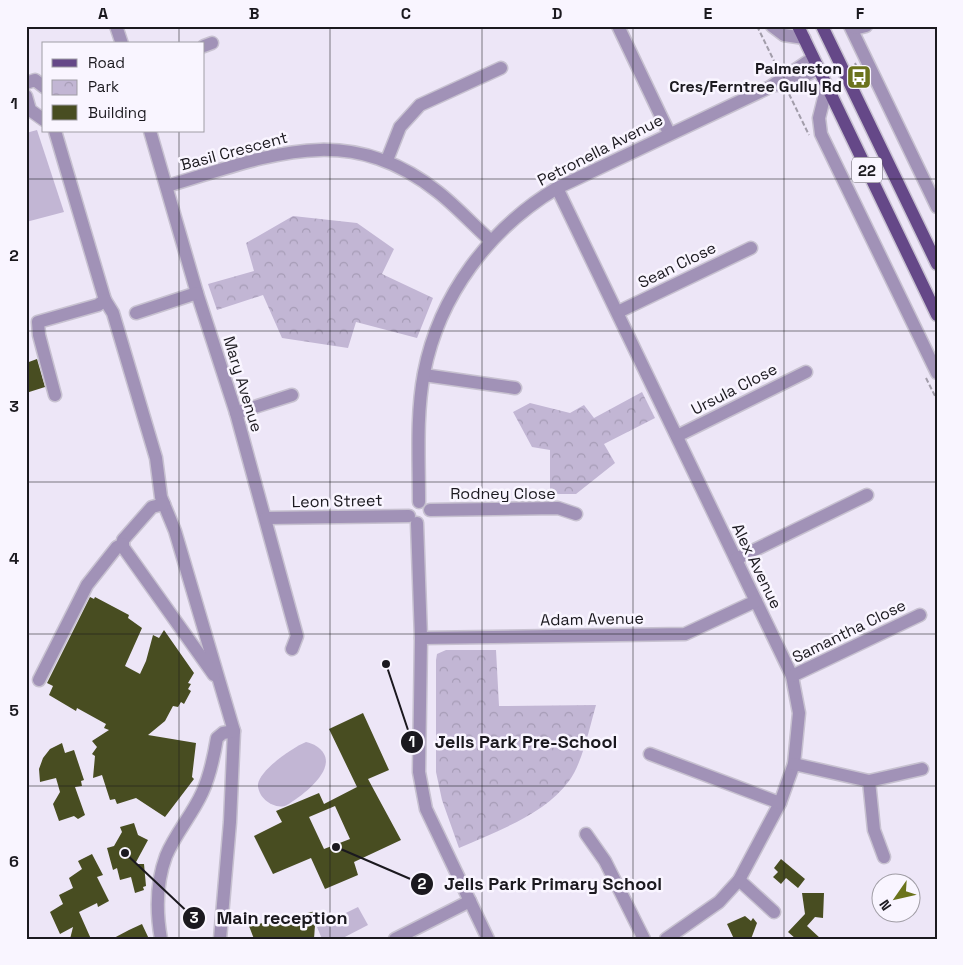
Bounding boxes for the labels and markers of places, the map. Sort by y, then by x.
place label: Palmerston Cres/Ferntree Gully Rd [669,58,842,97]
bus stop icon: Palmerston Cres/Ferntree Gully Rd [846,64,872,90]
callout: Jells Park Pre-School [400,725,627,758]
callout: Jells Park Primary School [409,868,672,901]
callout: Main reception [182,902,358,935]

